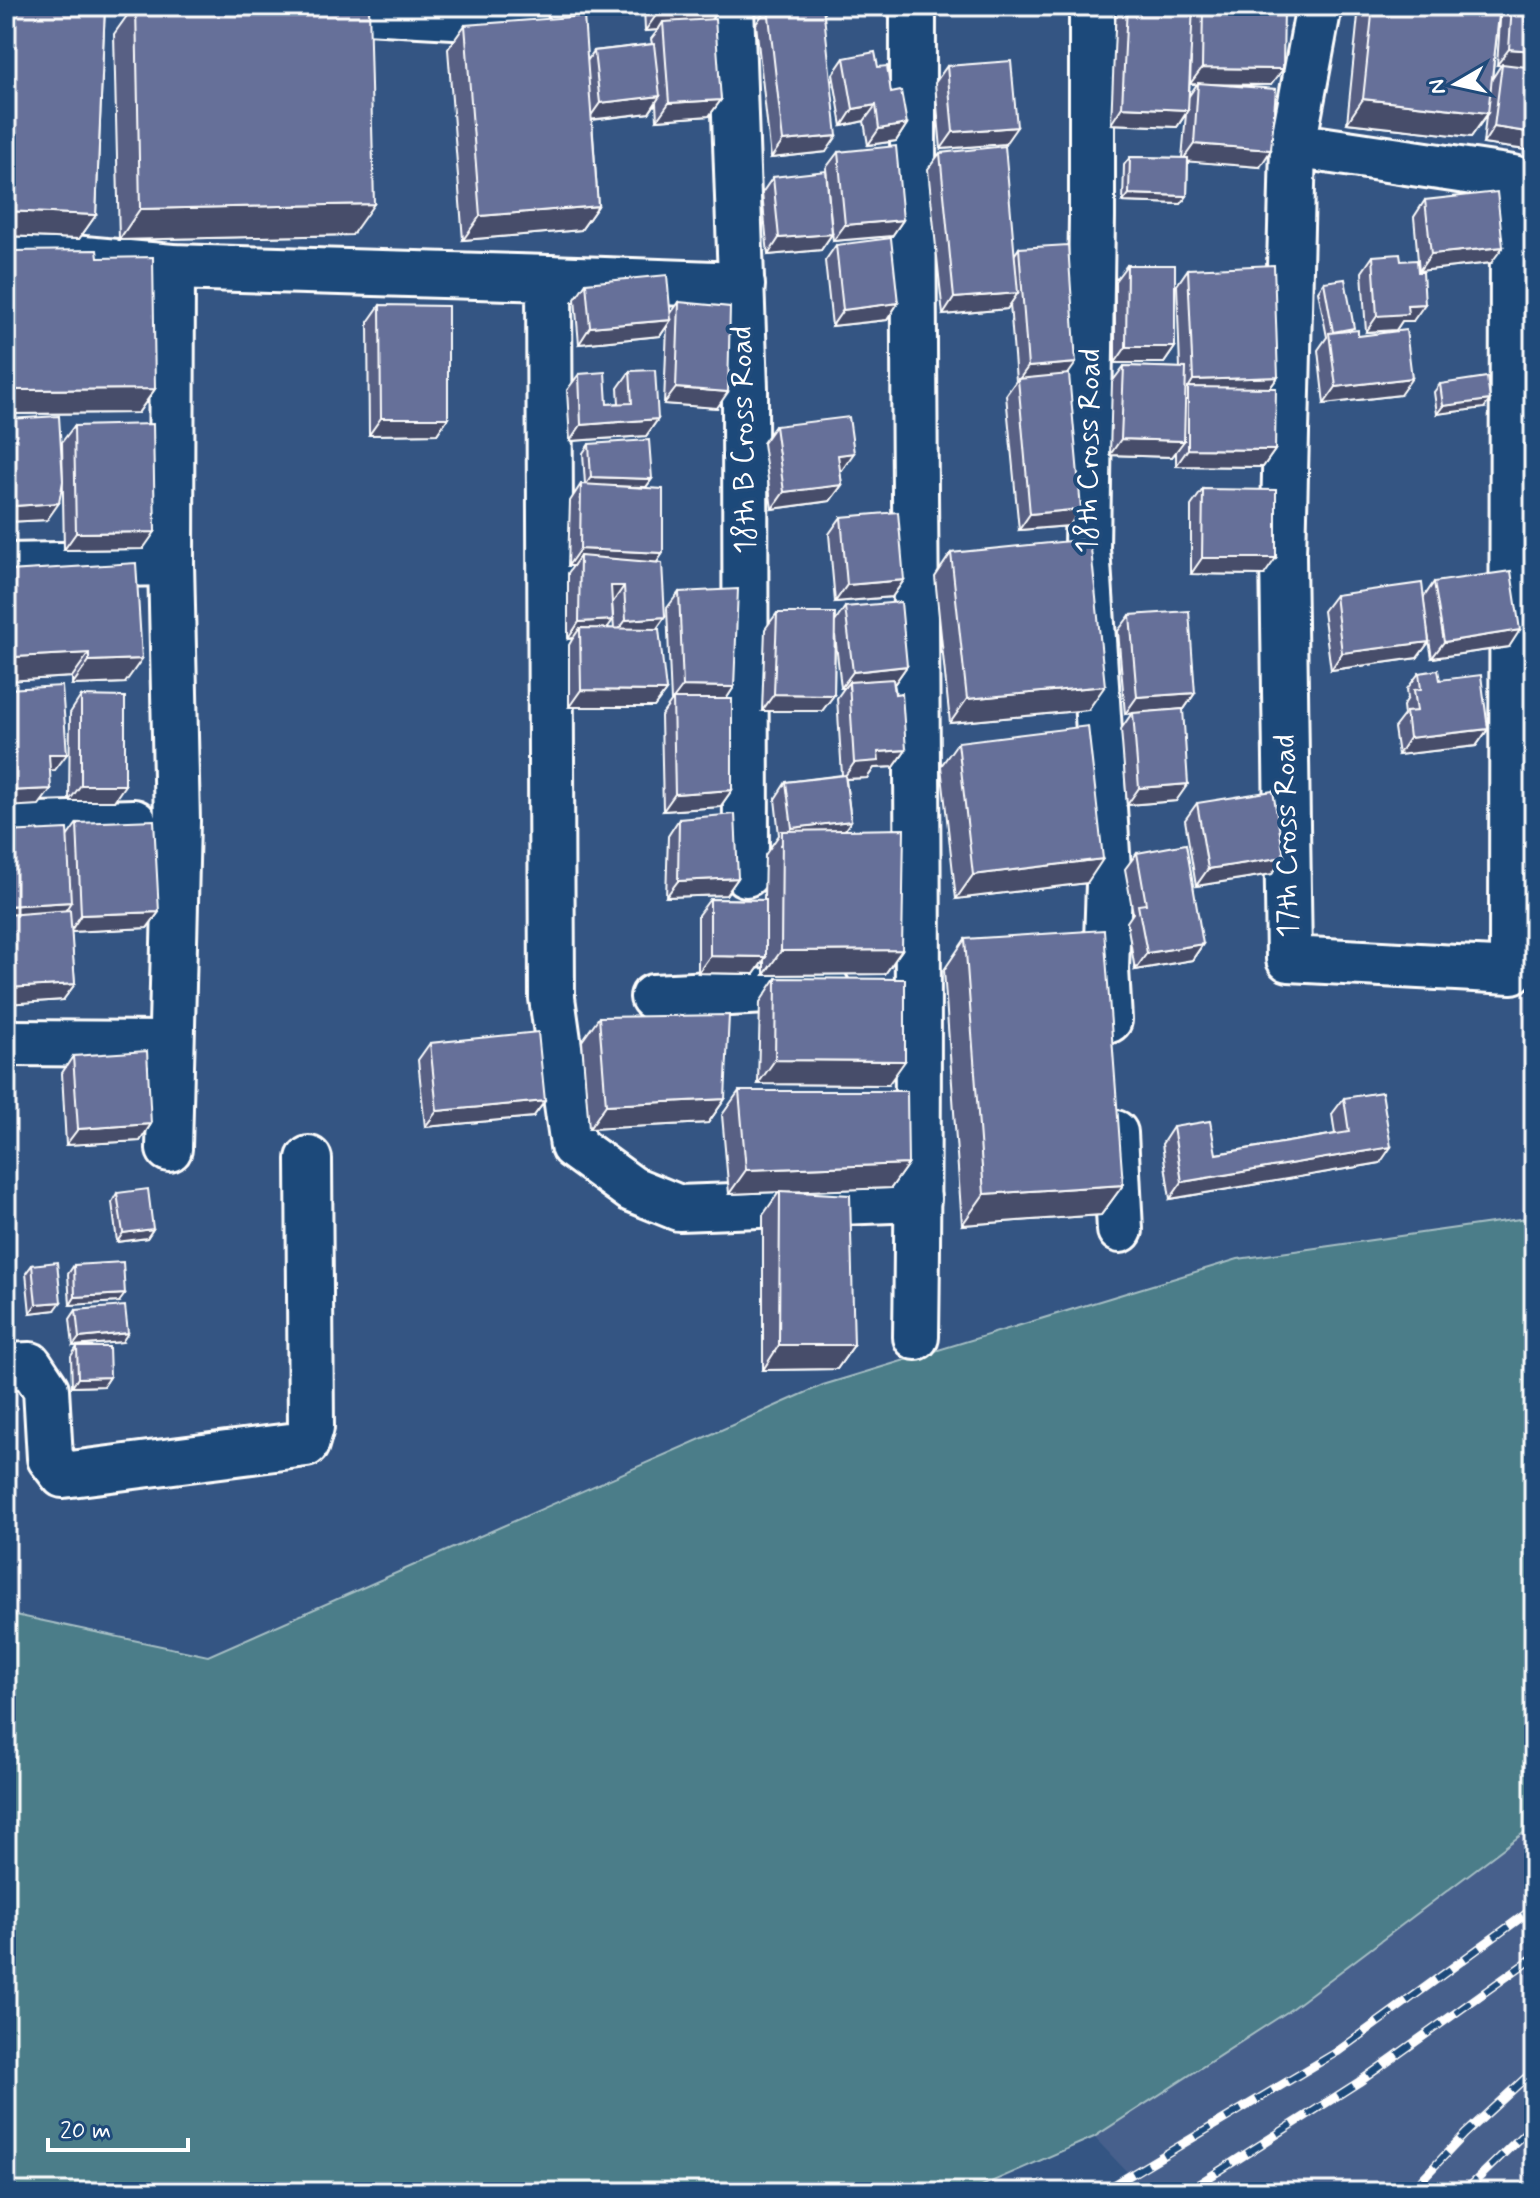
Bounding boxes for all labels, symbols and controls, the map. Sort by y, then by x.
north arrow [1416,44,1496,124]
text: N [1423,77,1453,96]
street label: 18th B Cross Road [723,325,765,555]
street label: 18th Cross Road [1068,348,1110,554]
street label: 17th Cross Road [1266,734,1308,938]
scale bar [48,2102,188,2152]
text: 20 m [60,2116,111,2147]

